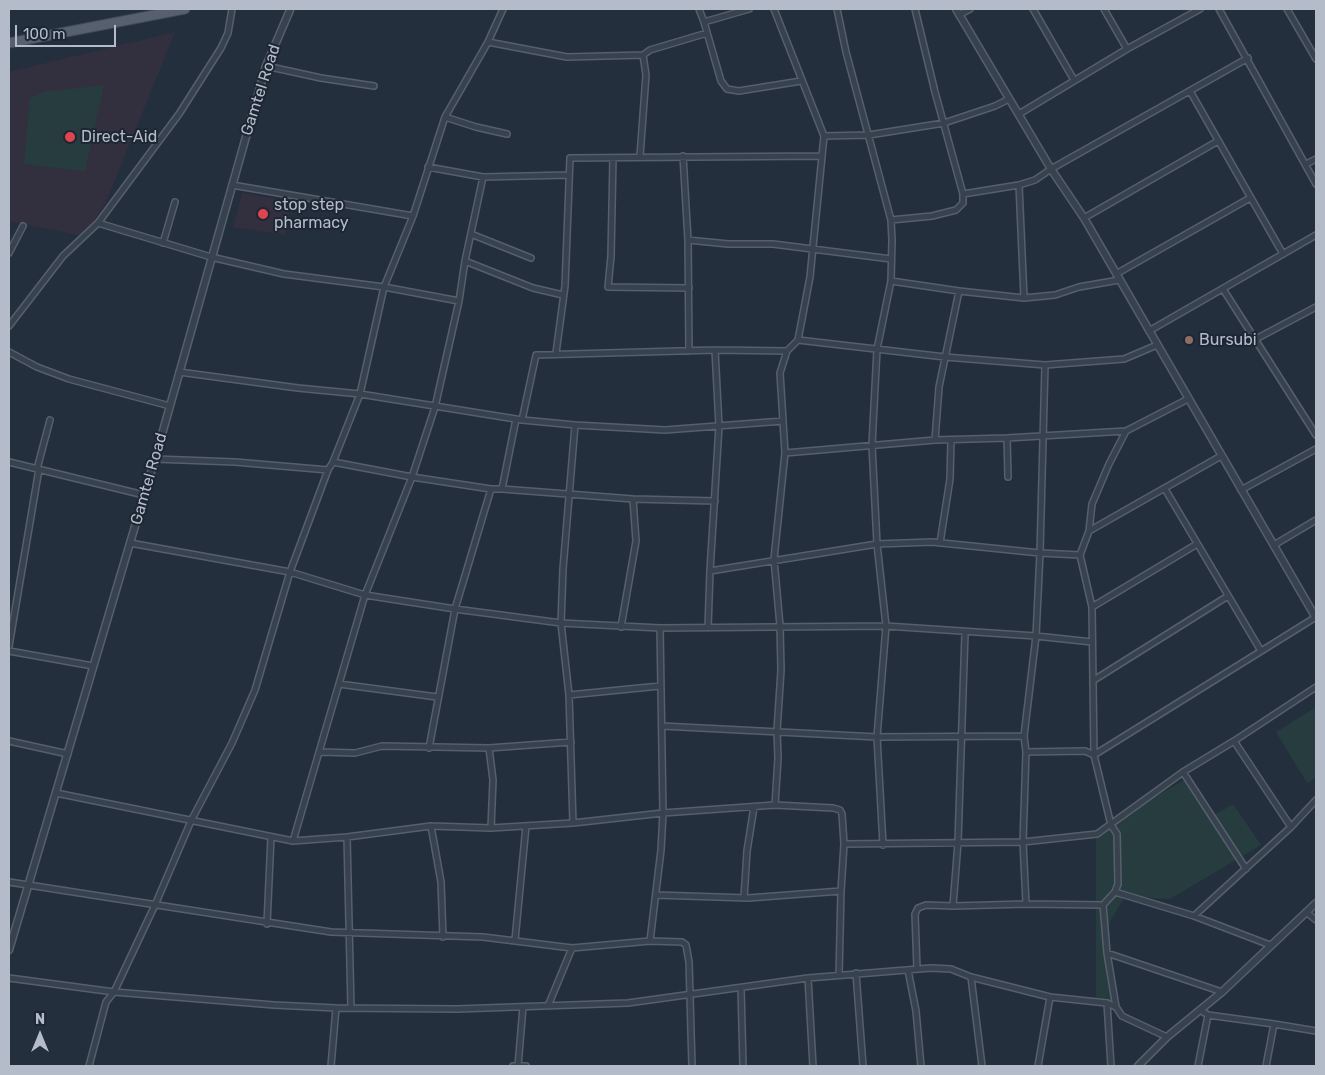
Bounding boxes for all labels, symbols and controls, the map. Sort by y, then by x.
scale bar [18,15,119,47]
text: 100 m [23,25,65,43]
street label: Gamtel Road [237,42,285,138]
place label: Direct-Aid [81,127,157,147]
marker: Direct-Aid [63,130,77,144]
place label: stop step pharmacy [274,195,349,233]
marker: stop step pharmacy [256,207,270,221]
place label: Bursubi [1199,330,1257,350]
marker: Bursubi [1183,334,1195,346]
street label: Gamtel Road [127,431,171,527]
north arrow [15,1010,65,1060]
text: N [35,1011,45,1028]

